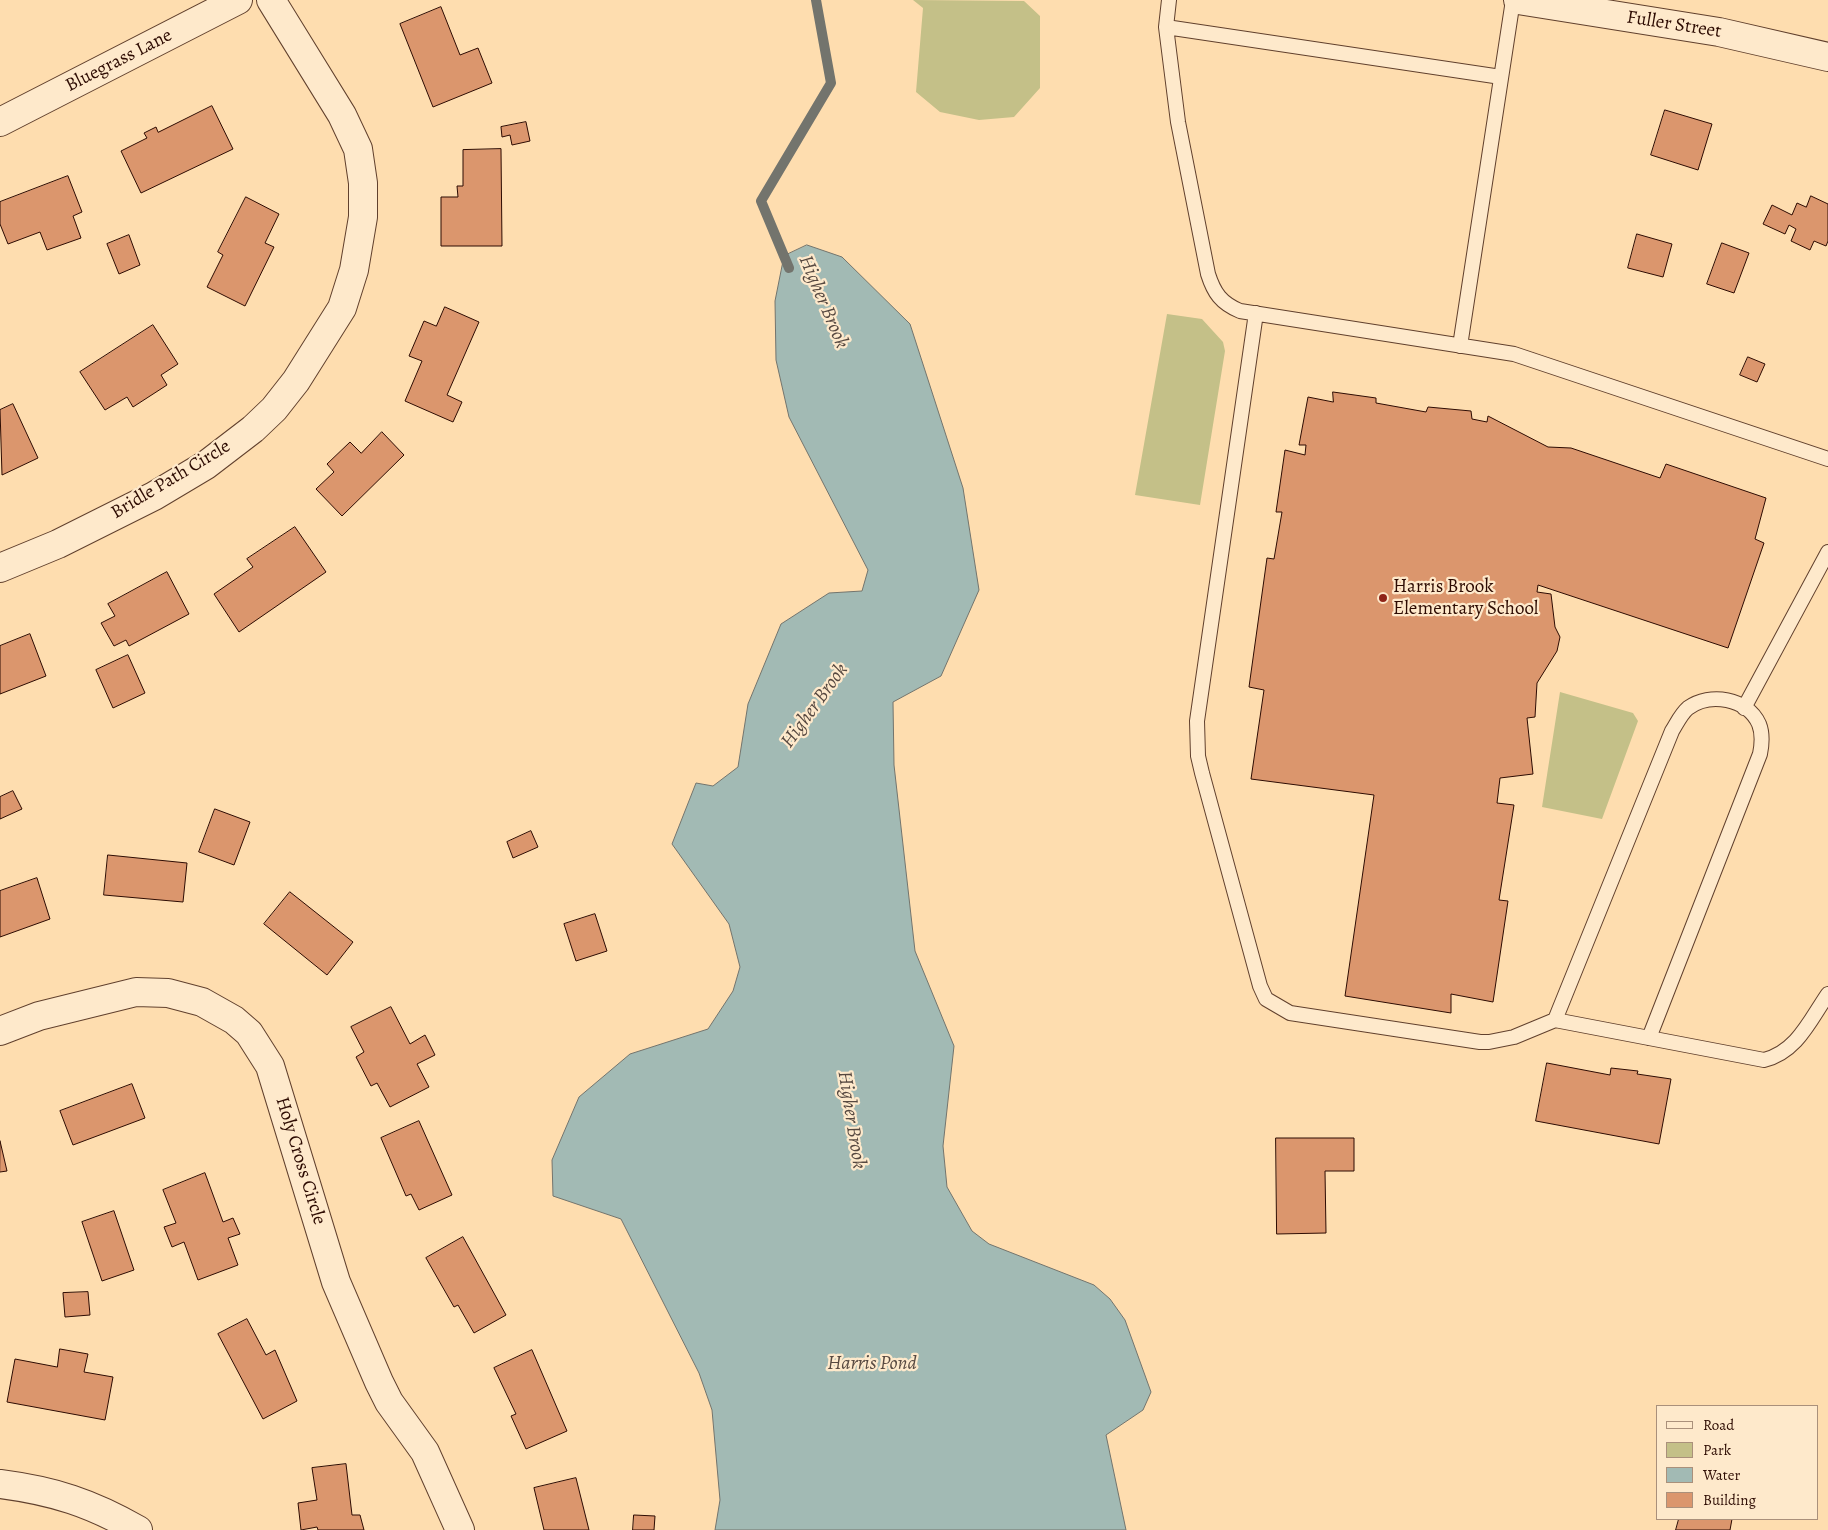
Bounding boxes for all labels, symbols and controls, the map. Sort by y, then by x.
street label: Fuller Street [1625,6,1723,44]
street label: Bluegrass Lane [62,24,176,98]
water label: Higher Brook [793,252,853,352]
street label: Bridle Path Circle [107,435,235,525]
place label: Harris Brook Elementary School [1393,576,1538,620]
marker: Harris Brook Elementary School [1377,592,1389,604]
water label: Higher Brook [776,659,854,753]
water label: Higher Brook [831,1069,871,1171]
street label: Holy Cross Circle [270,1094,330,1228]
water label: Harris Pond [827,1352,917,1376]
legend [1656,1405,1818,1520]
text: Road [1703,1415,1734,1435]
text: Park [1703,1440,1731,1460]
text: Water [1703,1465,1740,1485]
text: Building [1703,1490,1756,1510]

